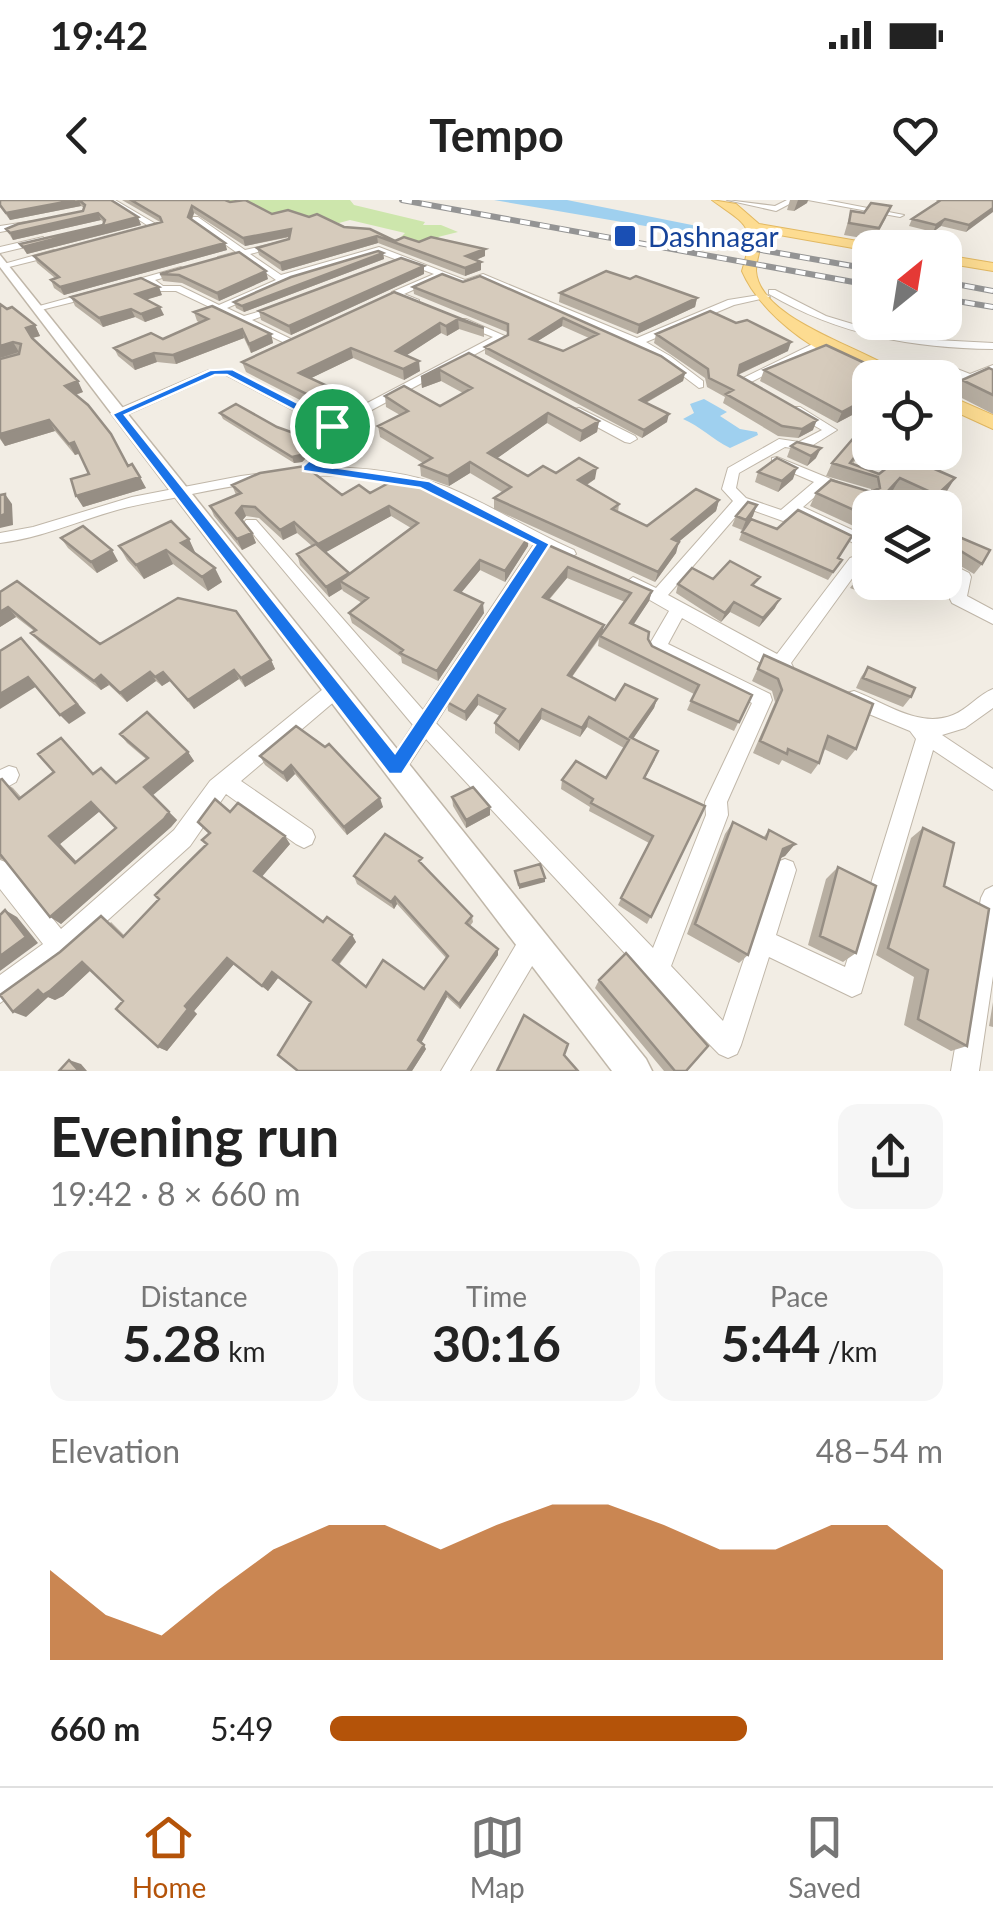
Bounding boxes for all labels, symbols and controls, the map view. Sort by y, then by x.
text: 19:42 [50,12,148,58]
icon: back [50,108,105,163]
text: Tempo [429,108,564,162]
icon: heart [888,108,943,163]
place label: Dashnagar [648,219,779,253]
marker: Dashnagar [612,223,638,249]
north arrow [852,230,962,340]
map controls [852,230,962,600]
button: locate [852,360,962,470]
pin [290,384,375,469]
icon: arrive [305,399,360,454]
button: layers [852,490,962,600]
text: Evening run [50,1103,339,1169]
button: share [838,1104,943,1209]
text: 19:42 · 8 × 660 m [50,1174,301,1213]
text: Distance [140,1279,248,1313]
text: Time [466,1279,527,1313]
text: Pace [770,1279,828,1313]
text: 5.28 [122,1313,221,1373]
text: 30:16 [432,1313,561,1373]
text: 5:44 [721,1313,821,1373]
text: km [221,1334,265,1368]
text: /km [821,1334,878,1368]
text: Elevation [50,1431,180,1470]
text: 48–54 m [816,1431,943,1470]
text: 660 m [50,1709,140,1748]
text: 5:49 [210,1709,274,1748]
tab: Home [132,1810,206,1904]
tab: Map [470,1810,525,1904]
tab: Saved [788,1810,861,1904]

